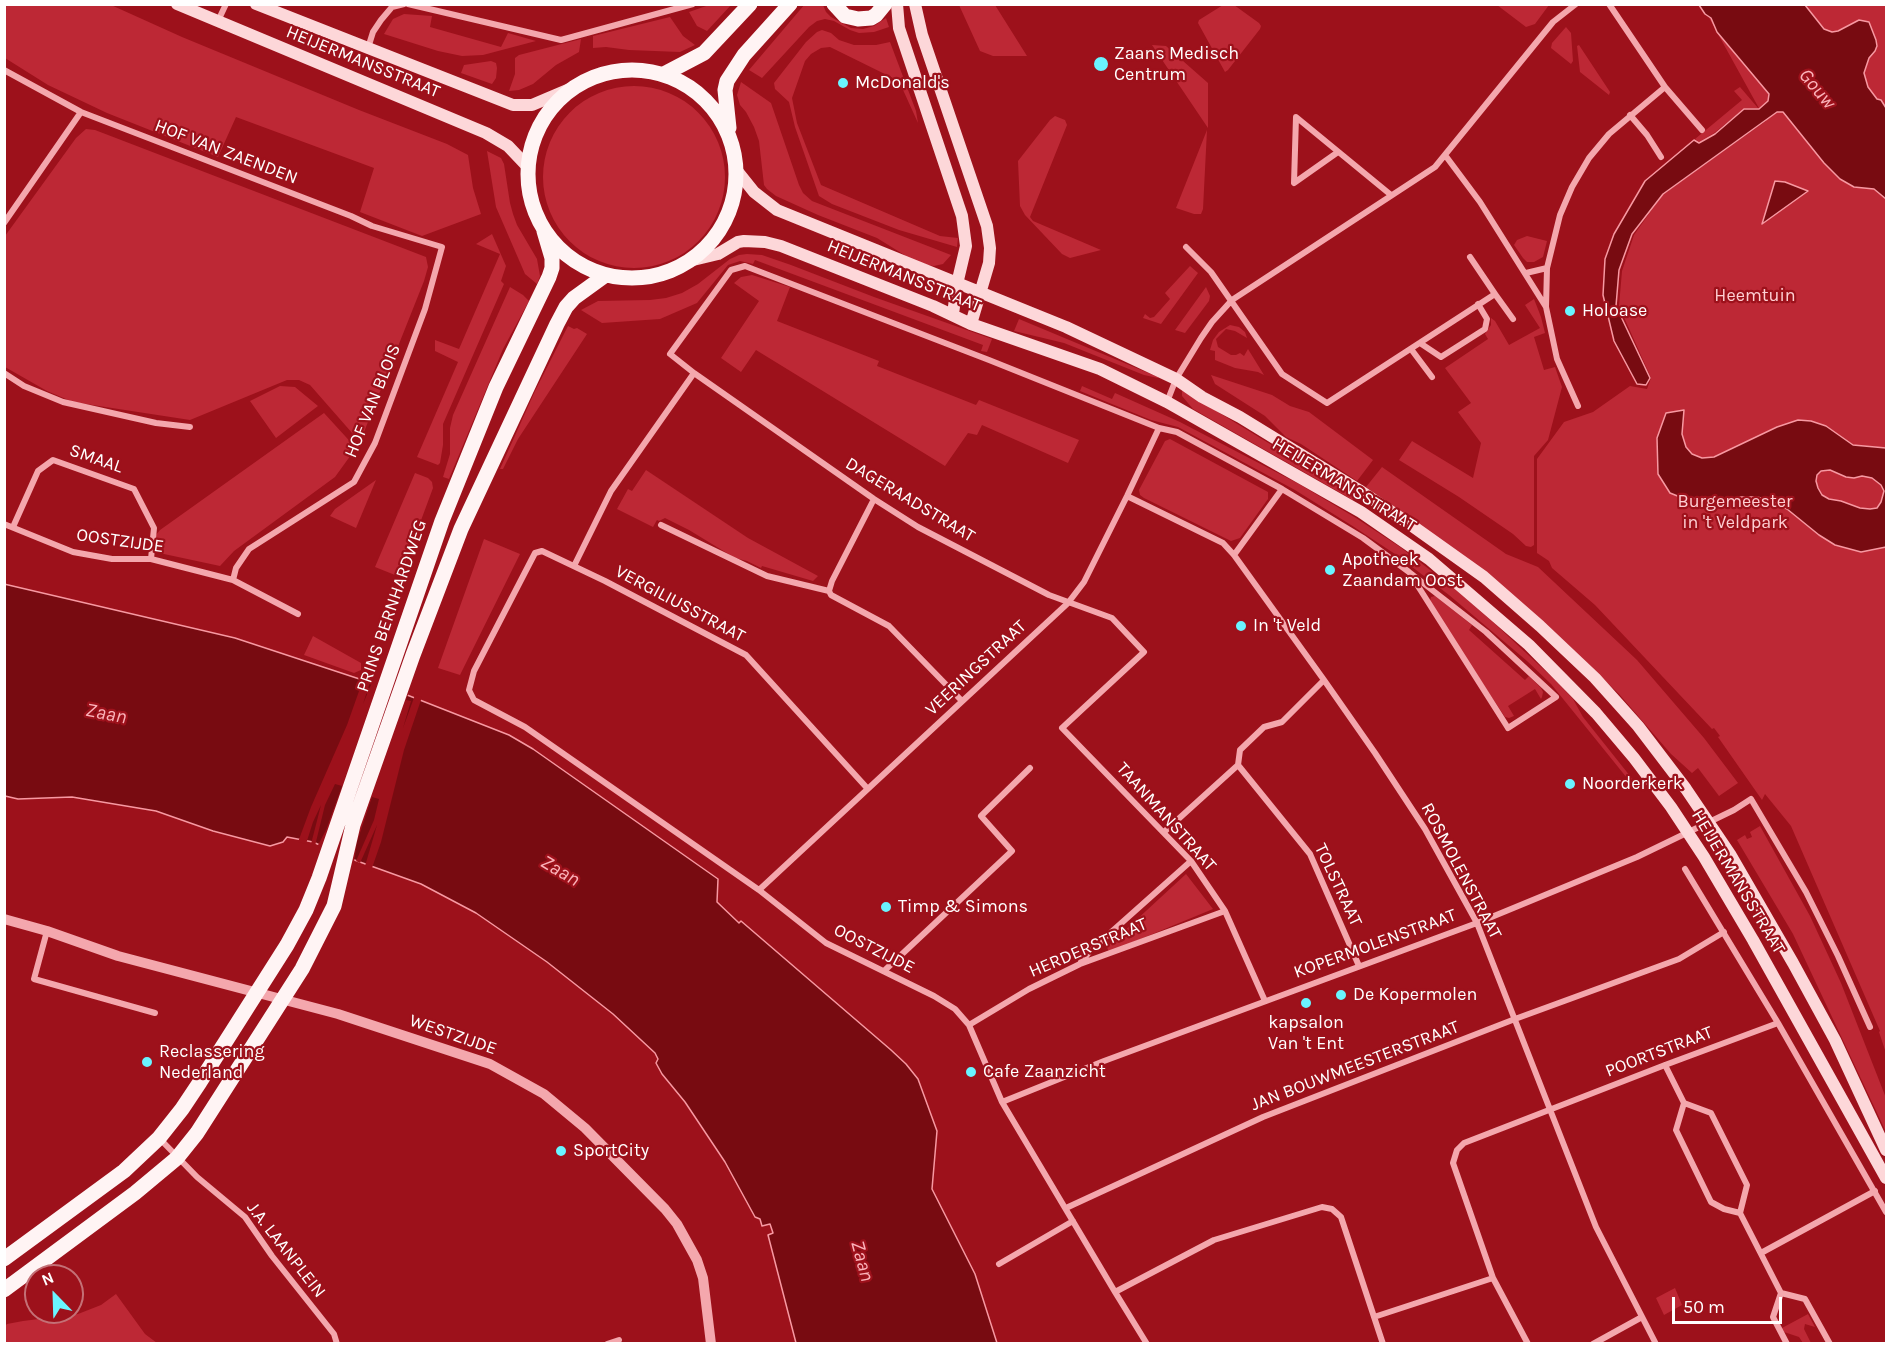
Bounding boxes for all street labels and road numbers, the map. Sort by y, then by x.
street label: HEIJERMANSSTRAAT [283,21,443,103]
street label: HOF VAN ZAENDEN [151,115,301,189]
street label: HEIJERMANSSTRAAT [824,235,984,317]
street label: HOF VAN BLOIS [340,341,406,461]
street label: HEIJERMANSSTRAAT [1268,433,1420,537]
street label: SMAAL [66,440,126,478]
street label: DAGERAADSTRAAT [841,453,979,547]
street label: PRINS BERNHARDWEG [352,517,432,695]
street label: OOSTZIJDE [75,524,165,558]
street label: VERGILIUSSTRAAT [611,561,749,647]
street label: VEERINGSTRAAT [921,616,1031,720]
street label: TAANMANSTRAAT [1111,758,1221,876]
street label: ROSMOLENSTRAAT [1416,799,1506,943]
street label: HEIJERMANSSTRAAT [1686,806,1790,958]
street label: TOLSTRAAT [1309,840,1367,930]
street label: KOPERMOLENSTRAAT [1291,905,1459,983]
street label: HERDERSTRAAT [1026,913,1150,983]
street label: OOSTZIJDE [830,919,918,979]
street label: WESTZIJDE [406,1010,500,1060]
street label: JAN BOUWMEESTERSTRAAT [1248,1016,1462,1116]
street label: POORTSTRAAT [1602,1022,1716,1082]
street label: J.A. LAANPLEIN [242,1198,330,1302]

